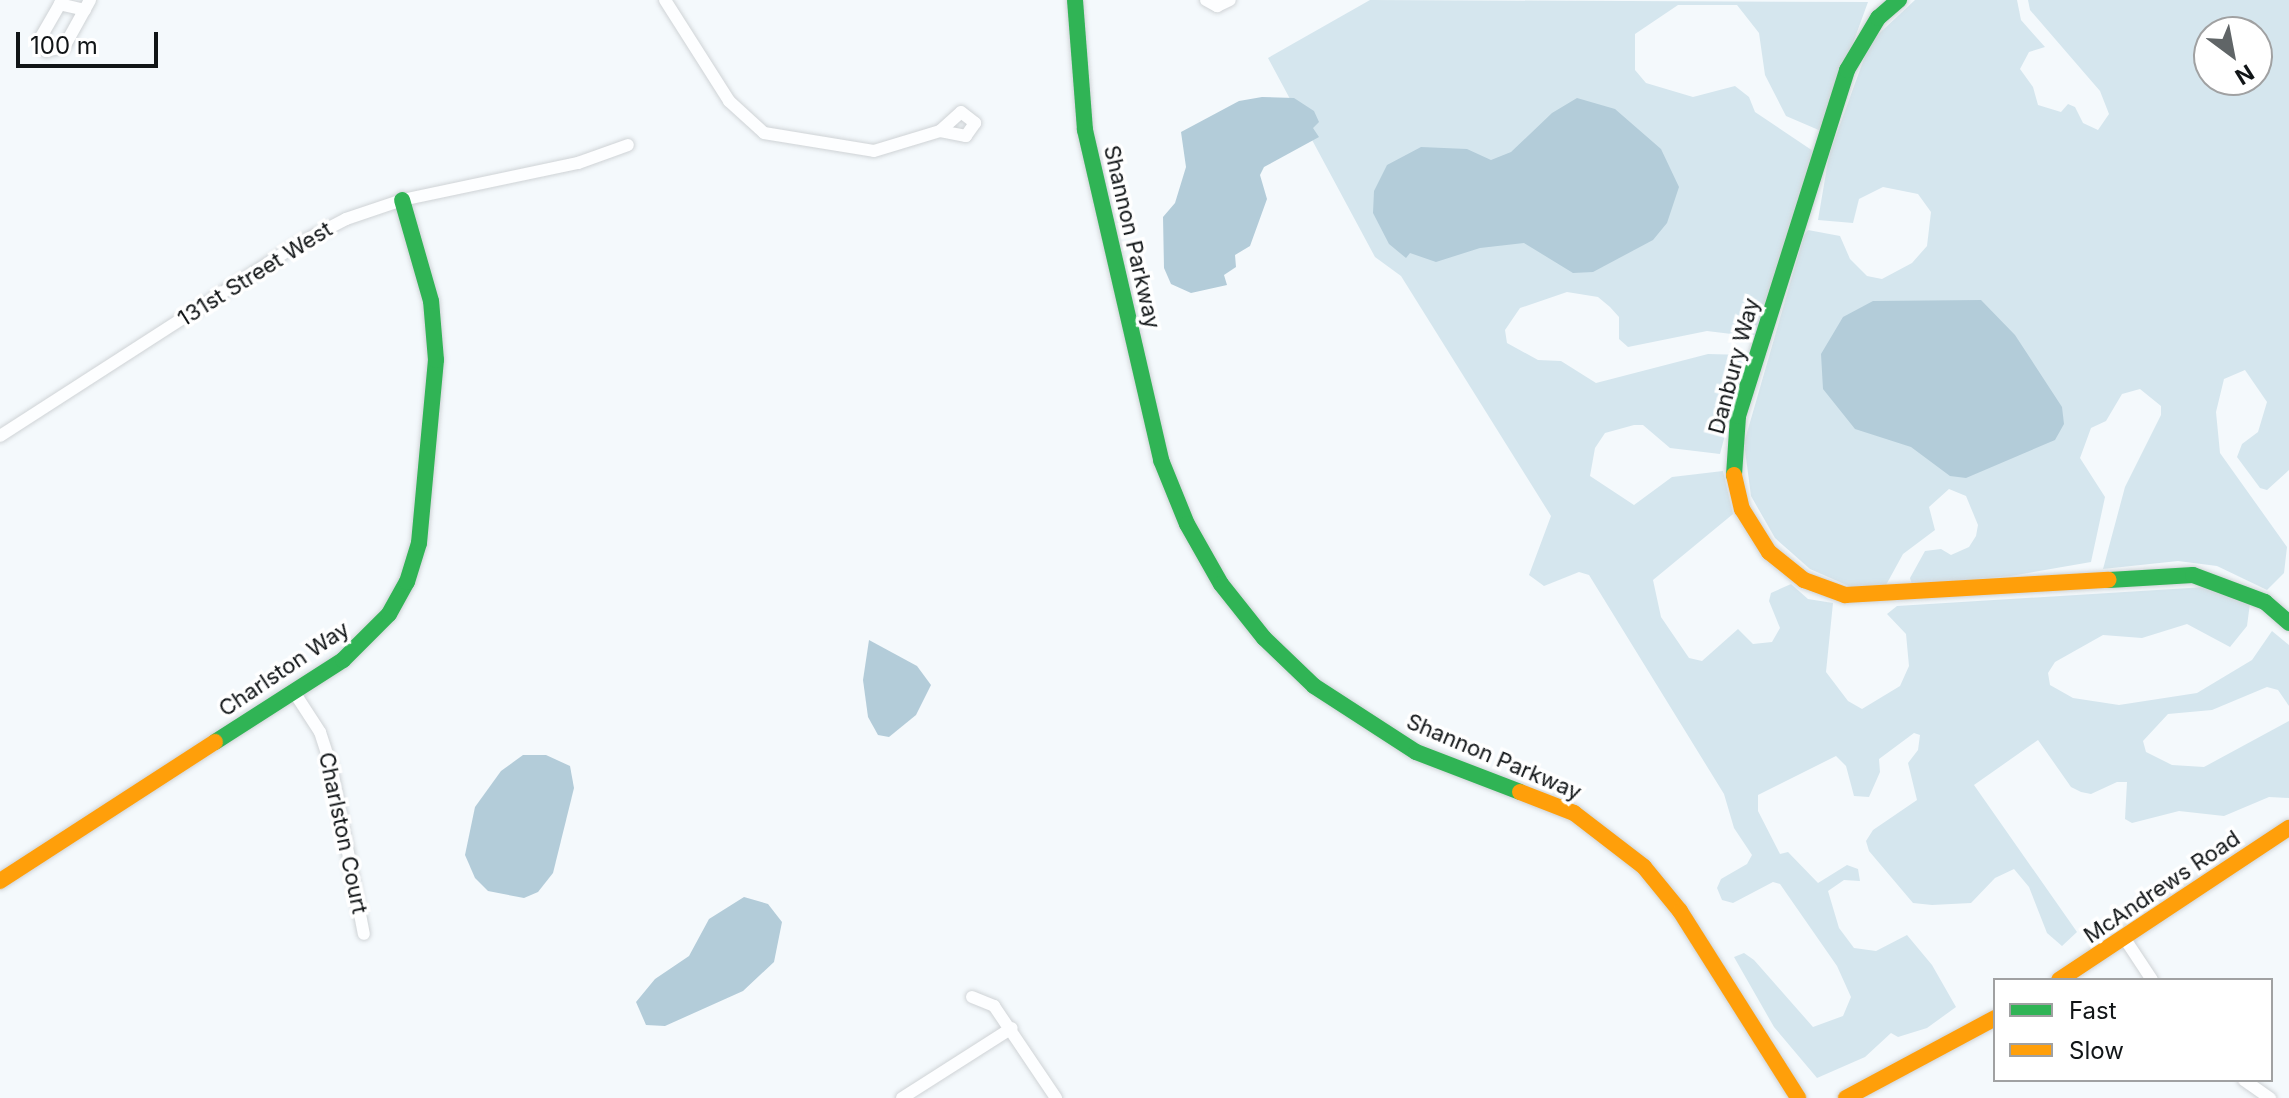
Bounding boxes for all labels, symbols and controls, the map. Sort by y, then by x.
scale bar [20,16,162,66]
north arrow [2193,16,2273,96]
text: 100 m [30,31,98,60]
text: N [2231,59,2259,90]
street label: Shannon Parkway [1098,143,1166,331]
street label: 131st Street West [173,216,337,332]
street label: Danbury Way [1703,295,1765,437]
street label: Charlston Way [214,616,354,722]
street label: Shannon Parkway [1403,708,1585,806]
street label: Charlston Court [313,750,373,916]
street label: McAndrews Road [2079,825,2245,949]
legend [1993,978,2273,1082]
text: Fast [2069,996,2117,1025]
text: Slow [2069,1036,2124,1065]

